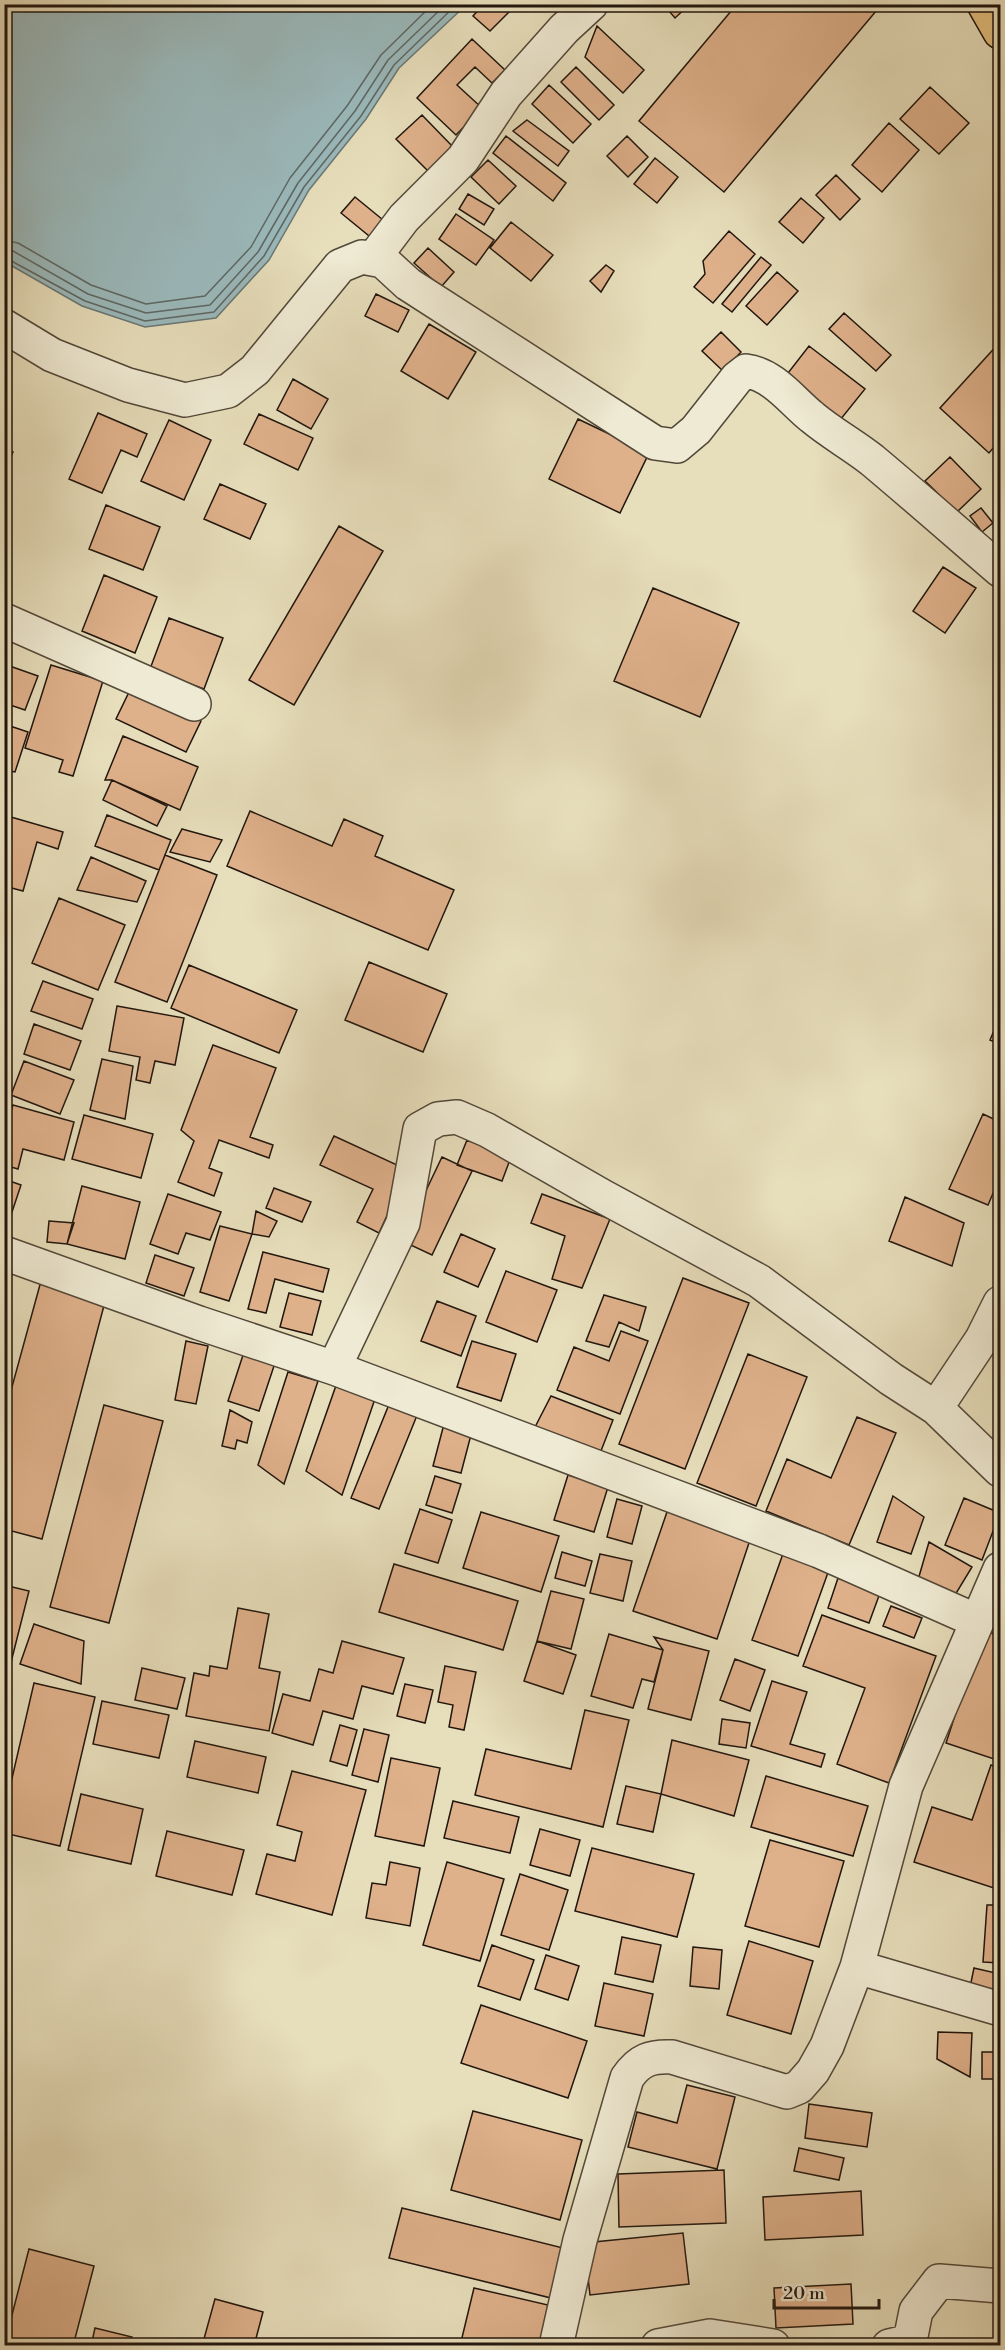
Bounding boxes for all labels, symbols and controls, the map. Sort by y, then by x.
scale bar [774,2272,879,2310]
text: 20 m [783,2282,825,2305]

